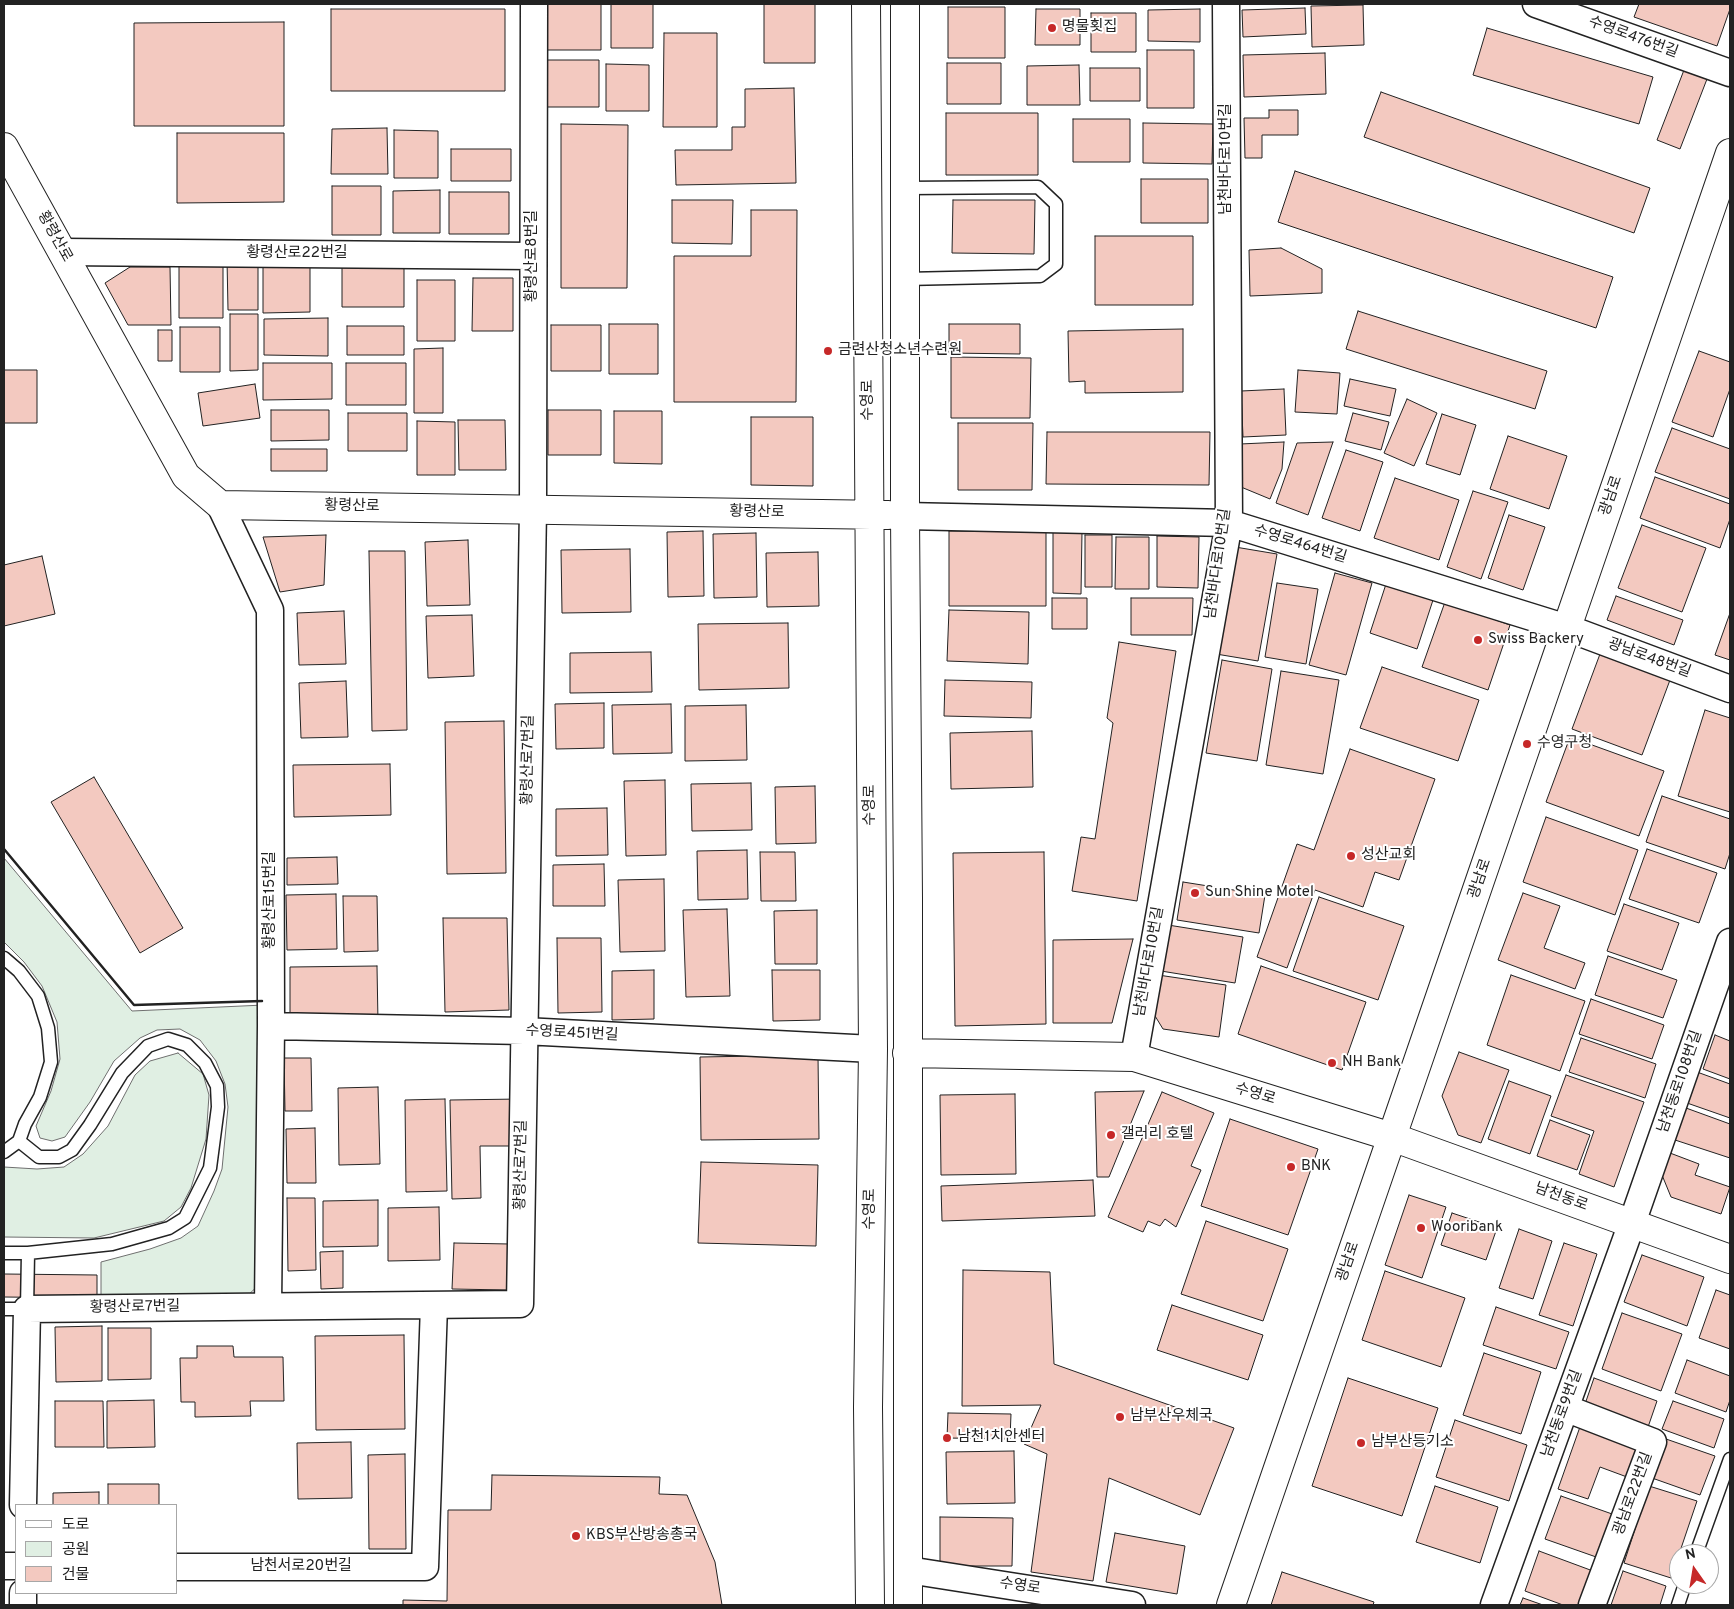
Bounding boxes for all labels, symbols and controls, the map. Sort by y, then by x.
street label: 수영로476번길 [1586,13,1680,63]
place label: 명물횟집 [1062,19,1117,37]
marker: 명물횟집 [1046,22,1058,34]
street label: 남천바다로10번길 [1218,103,1236,215]
street label: 황령산로 [33,208,75,266]
street label: 황령산로8번길 [524,210,542,302]
street label: 황령산로22번길 [246,245,348,263]
place label: 금련산청소년수련원 [838,342,962,360]
marker: 금련산청소년수련원 [822,345,834,357]
street label: 수영로 [860,379,878,421]
street label: 광남로 [1597,473,1627,519]
street label: 황령산로 [324,498,380,516]
street label: 황령산로 [729,504,785,522]
street label: 남천바다로10번길 [1202,507,1236,621]
street label: 수영로464번길 [1251,522,1349,568]
place label: Swiss Backery [1488,631,1584,649]
marker: Swiss Backery [1472,634,1484,646]
street label: 광남로48번길 [1605,636,1693,682]
street label: 황령산로7번길 [519,715,539,805]
place label: 수영구청 [1537,735,1592,753]
marker: 수영구청 [1521,738,1533,750]
street label: 수영로 [862,784,880,826]
place label: 성산교회 [1361,847,1416,865]
marker: 성산교회 [1345,850,1357,862]
street label: 황령산로15번길 [262,851,280,949]
street label: 광남로 [1466,856,1496,902]
place label: Sun Shine Motel [1205,884,1314,902]
marker: Sun Shine Motel [1189,887,1201,899]
street label: 남천바다로10번길 [1131,905,1169,1019]
street label: 수영로451번길 [525,1023,619,1045]
street label: 남천동로108번길 [1655,1028,1707,1136]
place label: NH Bank [1342,1054,1401,1072]
marker: NH Bank [1326,1057,1338,1069]
street label: 수영로 [1233,1080,1277,1110]
street label: 황령산로7번길 [512,1120,532,1210]
place label: 갤러리 호텔 [1121,1126,1194,1144]
marker: 갤러리 호텔 [1105,1129,1117,1141]
place label: BNK [1301,1158,1331,1176]
marker: BNK [1285,1161,1297,1173]
street label: 남천동로 [1532,1180,1590,1216]
street label: 수영로 [862,1188,880,1230]
place label: Wooribank [1431,1219,1503,1237]
marker: Wooribank [1415,1222,1427,1234]
street label: 광남로 [1334,1239,1364,1285]
street label: 황령산로7번길 [90,1298,180,1318]
street label: 남천동로9번길 [1539,1368,1587,1460]
place label: 남부산우체국 [1130,1408,1213,1426]
marker: 남부산우체국 [1114,1411,1126,1423]
place label: 남천1치안센터 [957,1429,1045,1447]
marker: 남천1치안센터 [941,1432,953,1444]
place label: 남부산등기소 [1371,1434,1454,1452]
marker: 남부산등기소 [1355,1437,1367,1449]
street label: 광남로22번길 [1611,1450,1657,1538]
legend [15,1504,178,1594]
text: 도로 [62,1516,90,1535]
place label: KBS부산방송총국 [586,1527,698,1545]
marker: KBS부산방송총국 [570,1530,582,1542]
text: 공원 [62,1541,90,1560]
north arrow [1669,1544,1719,1594]
text: N [1684,1545,1698,1564]
street label: 남천서로20번길 [250,1558,352,1576]
text: 건물 [62,1566,90,1585]
street label: 수영로 [998,1575,1042,1599]

